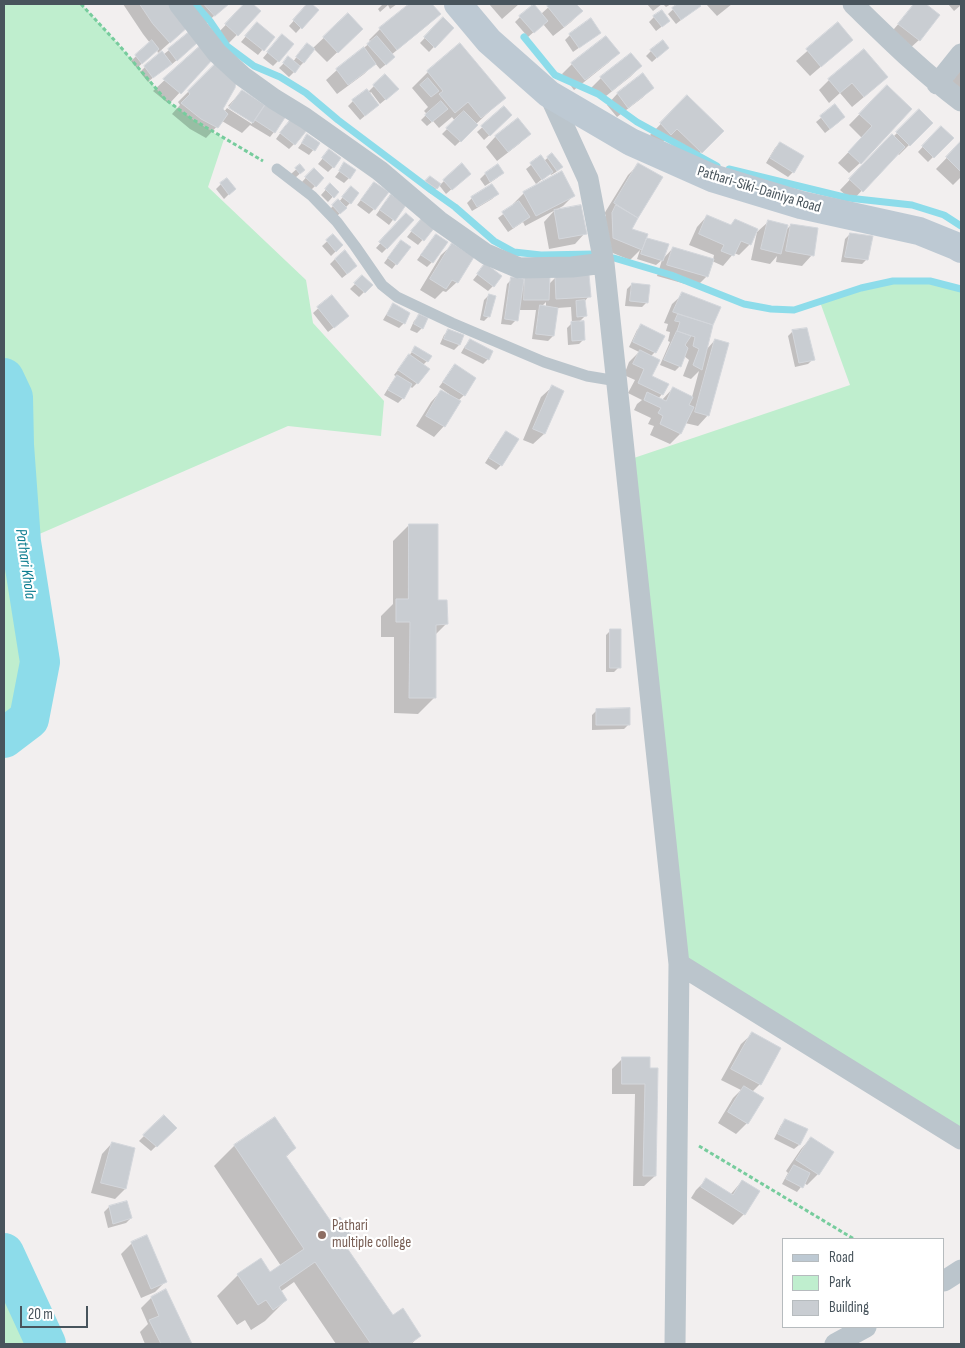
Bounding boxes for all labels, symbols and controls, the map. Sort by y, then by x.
street label: Pathari-Siki-Dainiya Road [695,163,823,217]
water label: Pathari Khola [11,528,39,600]
place label: Pathari multiple college [332,1217,411,1252]
marker: Pathari multiple college [316,1229,328,1241]
legend [782,1238,945,1328]
text: Road [829,1248,854,1267]
text: Park [829,1273,851,1292]
scale bar [22,1296,90,1328]
text: Building [829,1298,869,1317]
text: 20 m [28,1305,53,1324]

